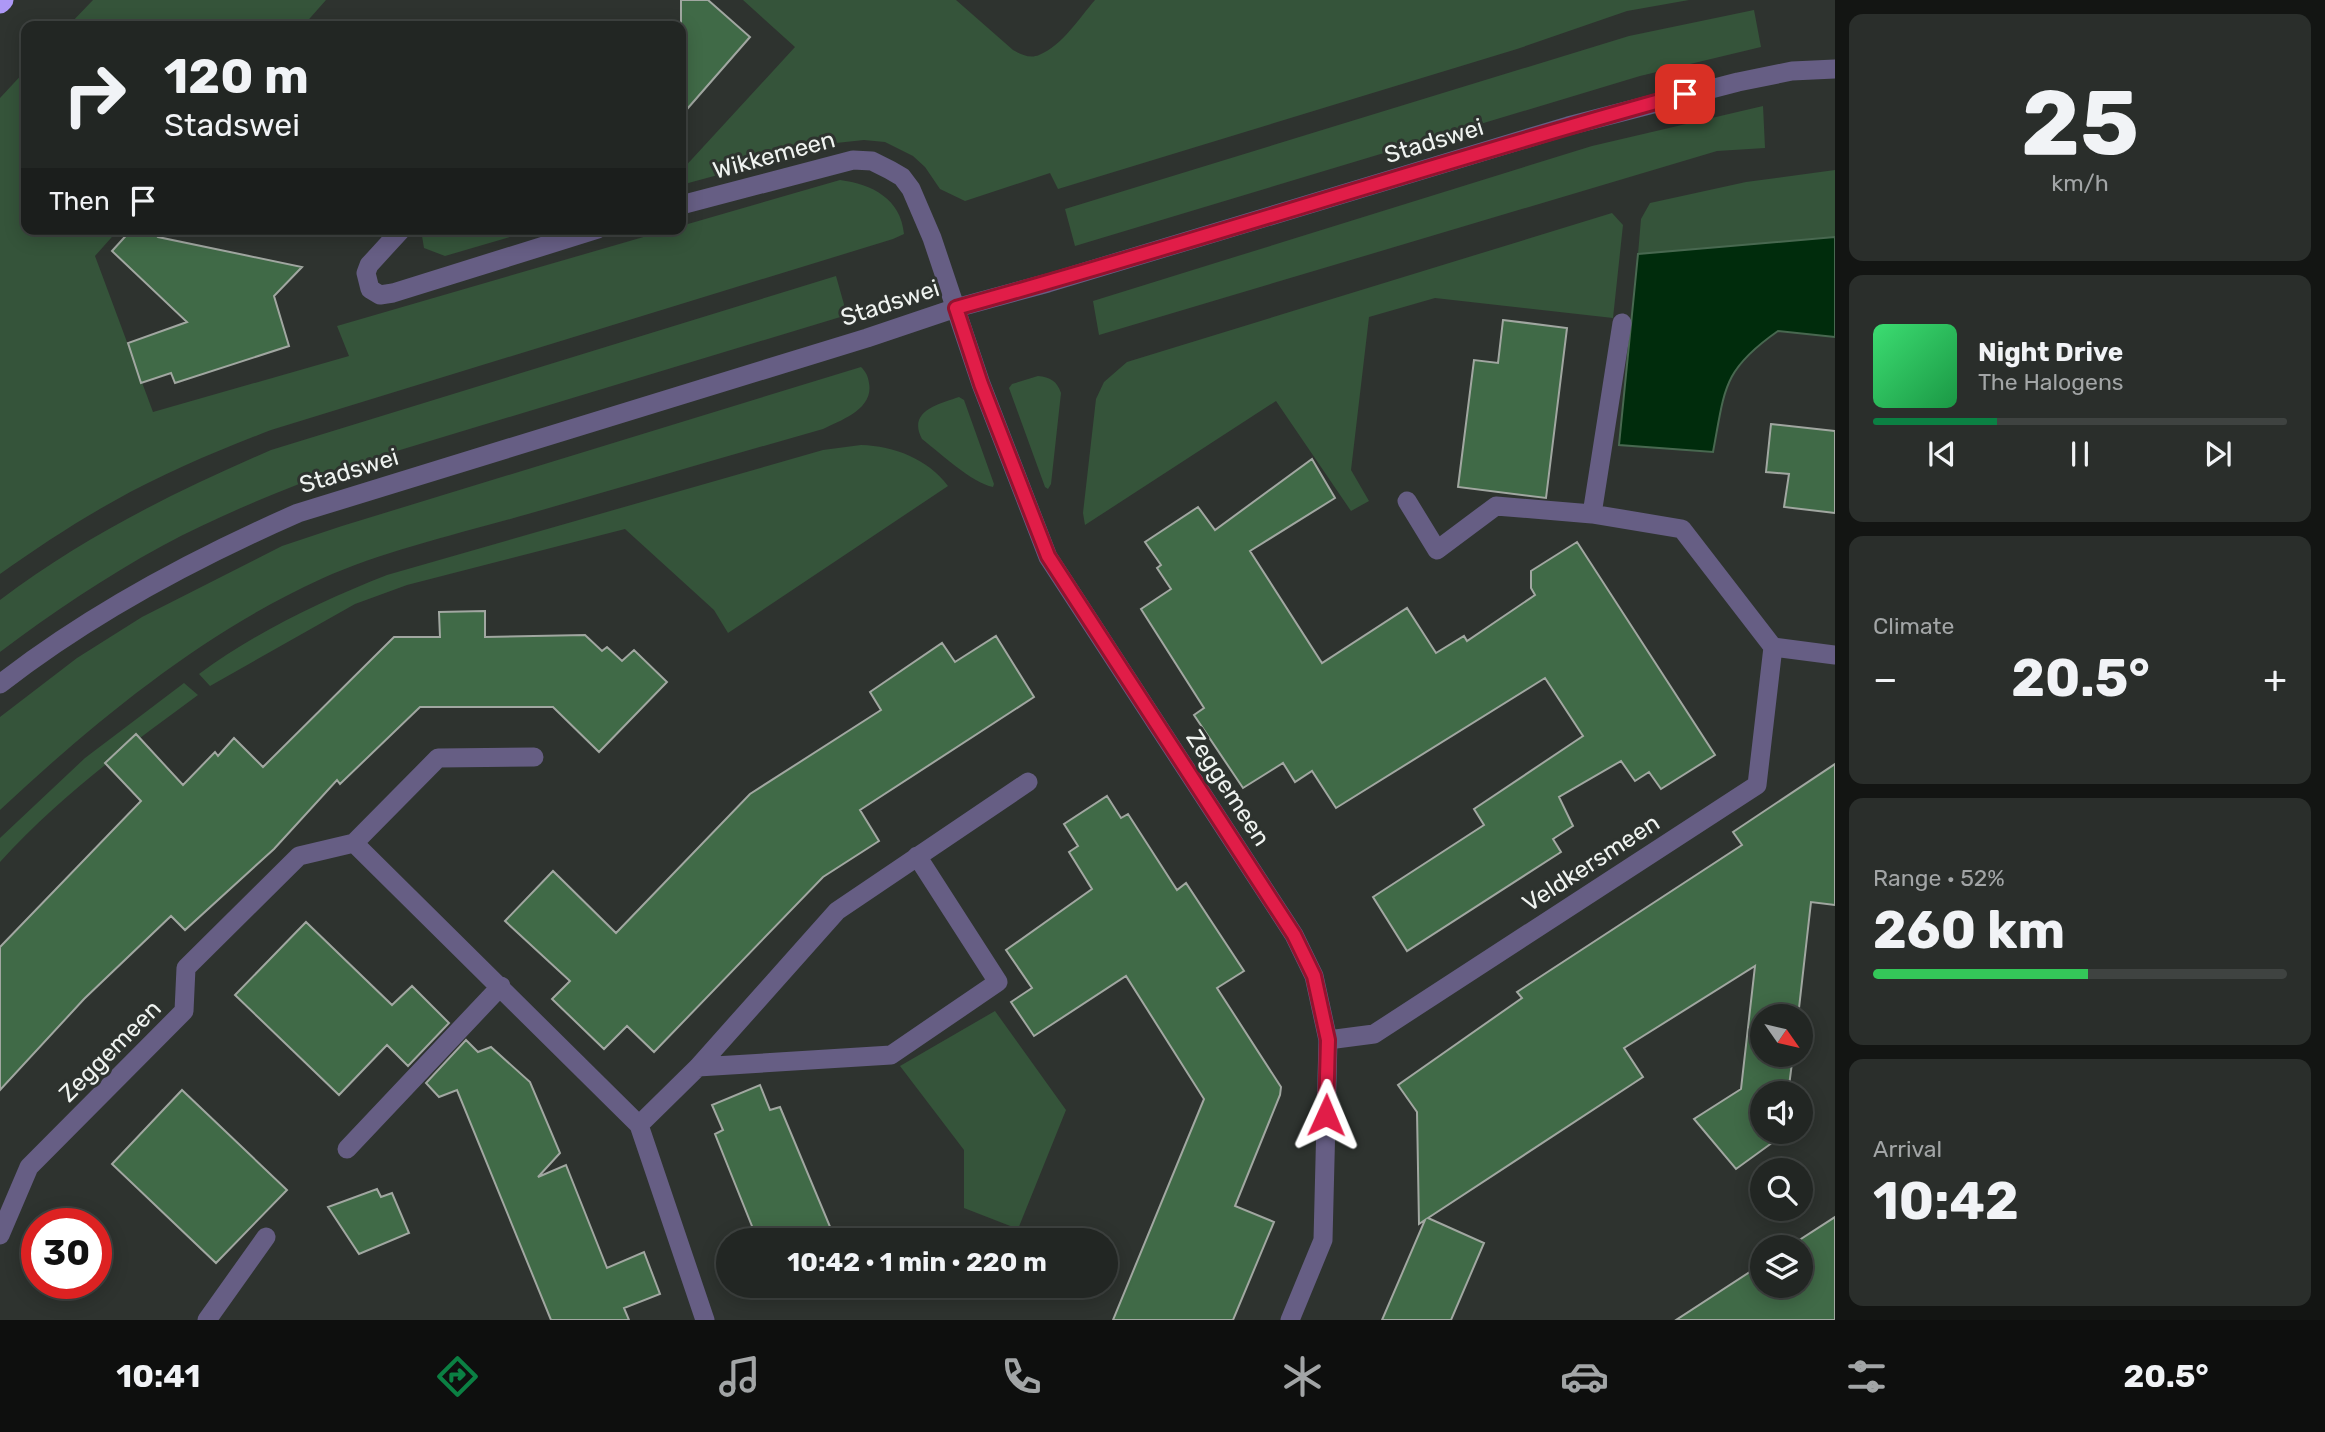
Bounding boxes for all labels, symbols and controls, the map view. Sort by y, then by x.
text: 120 m [164,47,309,105]
icon: right [49,49,140,140]
pin [1655,64,1715,124]
text: 25 [2021,69,2139,177]
icon: arrive [1666,75,1704,113]
text: Stadswei [164,106,300,144]
street label: Stadswei [1381,113,1487,169]
street label: Wikkemeen [710,125,838,185]
text: km/h [2051,169,2109,197]
icon: arrive [124,182,162,220]
text: Then [49,186,110,217]
street label: Stadswei [837,274,943,332]
text: Night Drive [1978,337,2123,368]
text: The Halogens [1978,368,2124,396]
icon: previous [1923,435,1961,473]
icon: pause [2061,435,2099,473]
icon: next [2199,435,2237,473]
street label: Stadswei [296,443,402,499]
text: Climate [1873,612,1954,640]
text: 20.5° [2011,647,2150,709]
text: − [1873,656,1898,702]
text: + [2263,656,2287,702]
street label: Zeggemeen [1180,725,1276,851]
street label: Veldkersmeen [1517,808,1665,918]
text: Range · 52% [1873,864,2005,892]
text: 260 km [1873,899,2065,961]
street label: Zeggemeen [53,994,167,1108]
north arrow [1750,1004,1813,1068]
map controls [1750,1004,1813,1298]
position arrow [1289,1078,1363,1152]
button: sound [1750,1081,1813,1144]
text: Arrival [1873,1135,1942,1163]
button: search [1750,1158,1813,1221]
text: 10:42 [1873,1170,2019,1232]
speed limit sign: 30 [21,1208,112,1299]
button: layers [1750,1235,1813,1298]
text: 10:42 · 1 min · 220 m [787,1247,1047,1278]
icon: directions [433,1352,482,1401]
icon: music [715,1352,764,1401]
icon: phone [997,1352,1046,1401]
icon: climate [1278,1352,1327,1401]
icon: car [1560,1352,1609,1401]
icon: filters [1842,1352,1891,1401]
text: 10:41 [116,1357,200,1395]
text: 20.5° [2123,1357,2209,1395]

